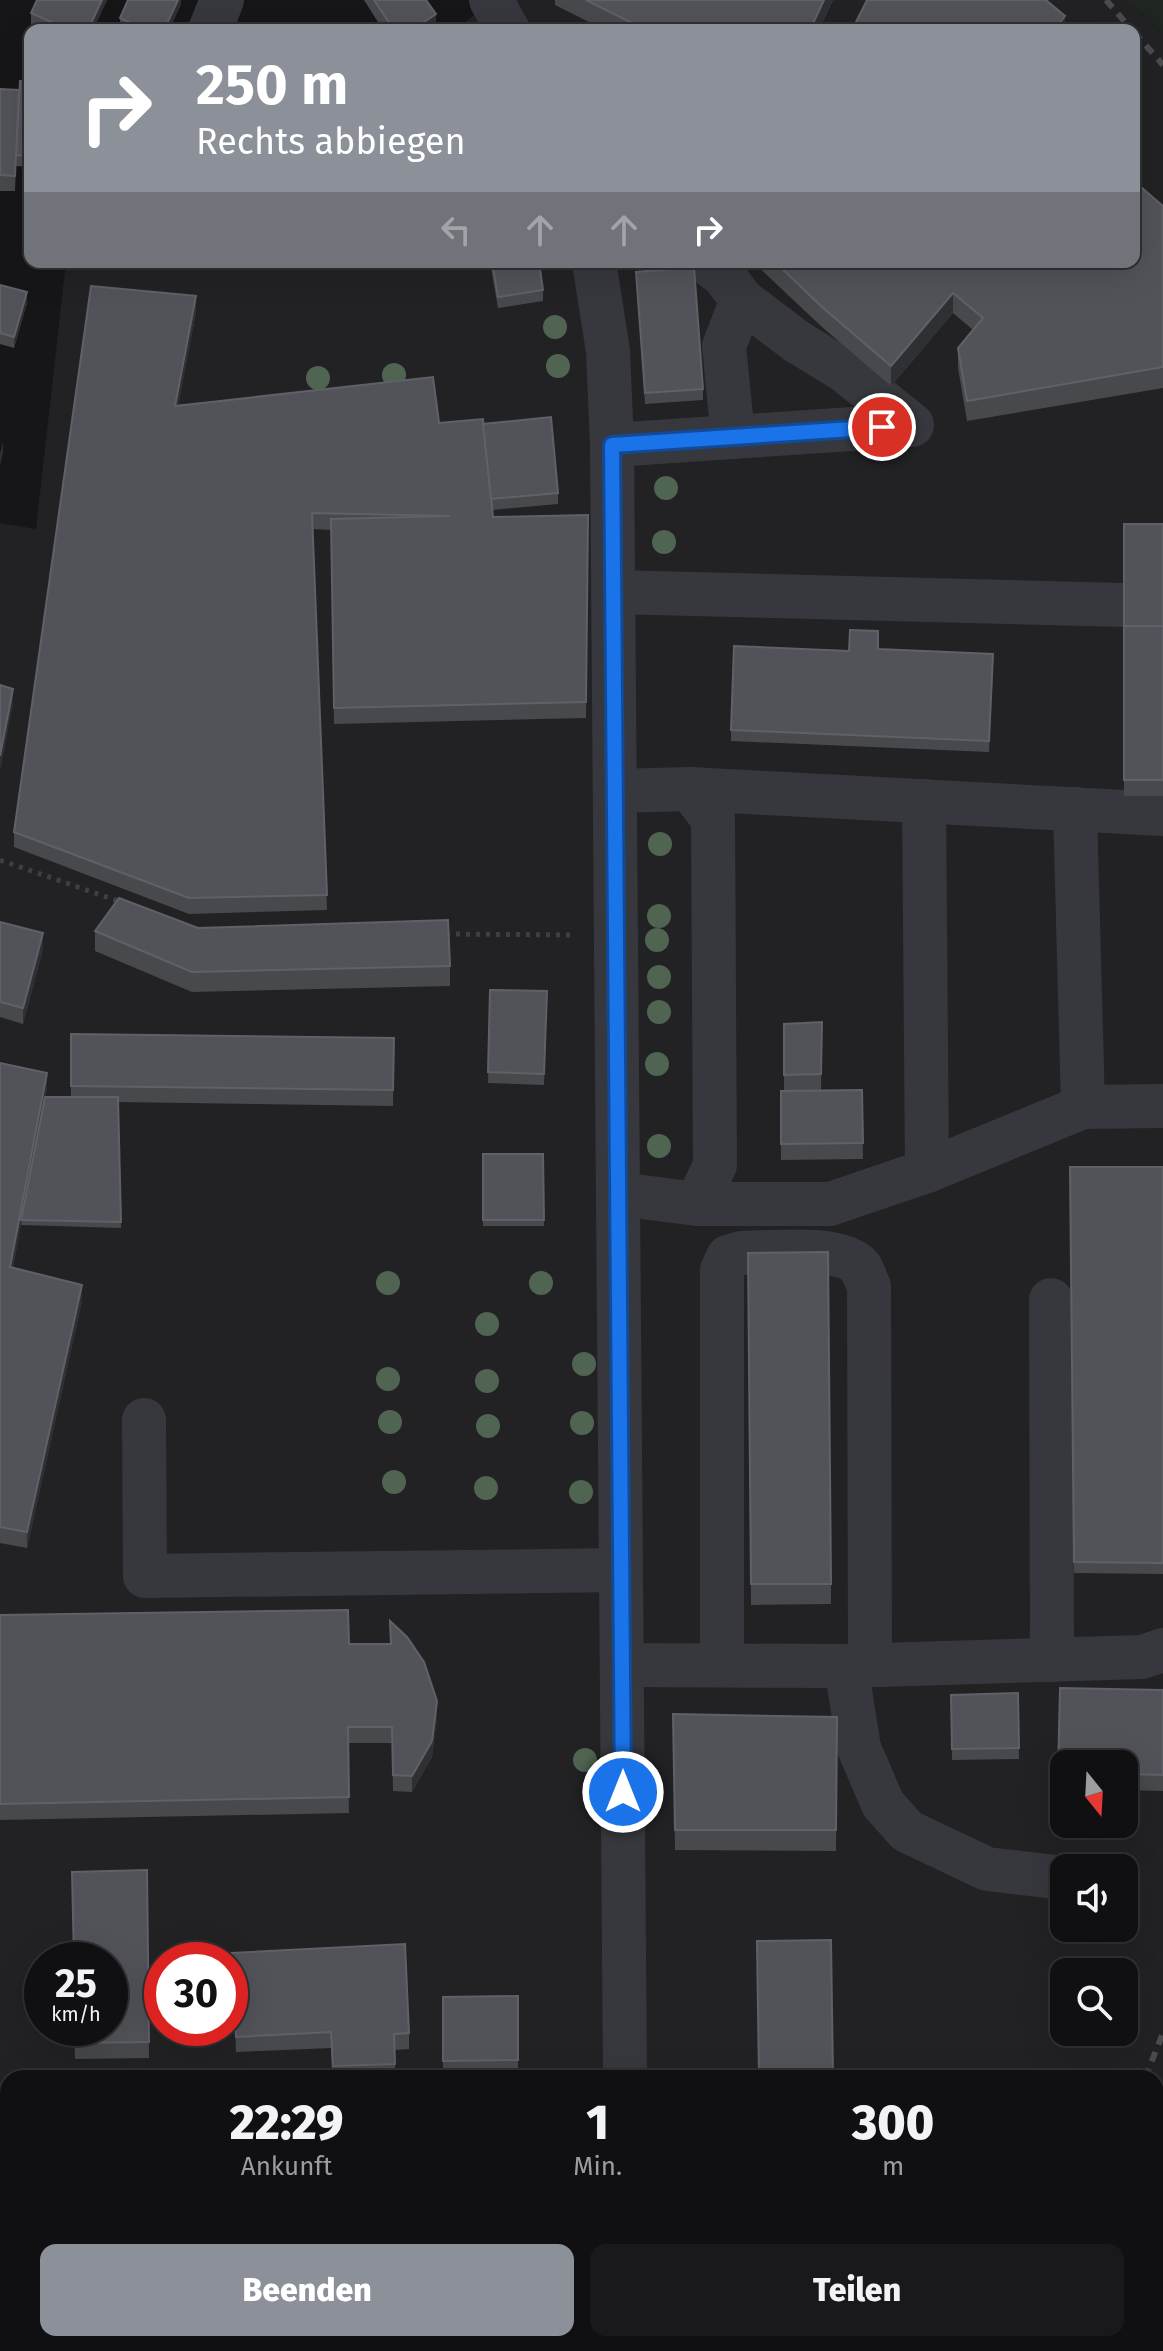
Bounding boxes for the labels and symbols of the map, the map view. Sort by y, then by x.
pin [848,393,916,461]
position arrow [581,1750,665,1834]
north arrow [1050,1750,1138,1838]
speed limit sign: 30 [144,1942,248,2046]

